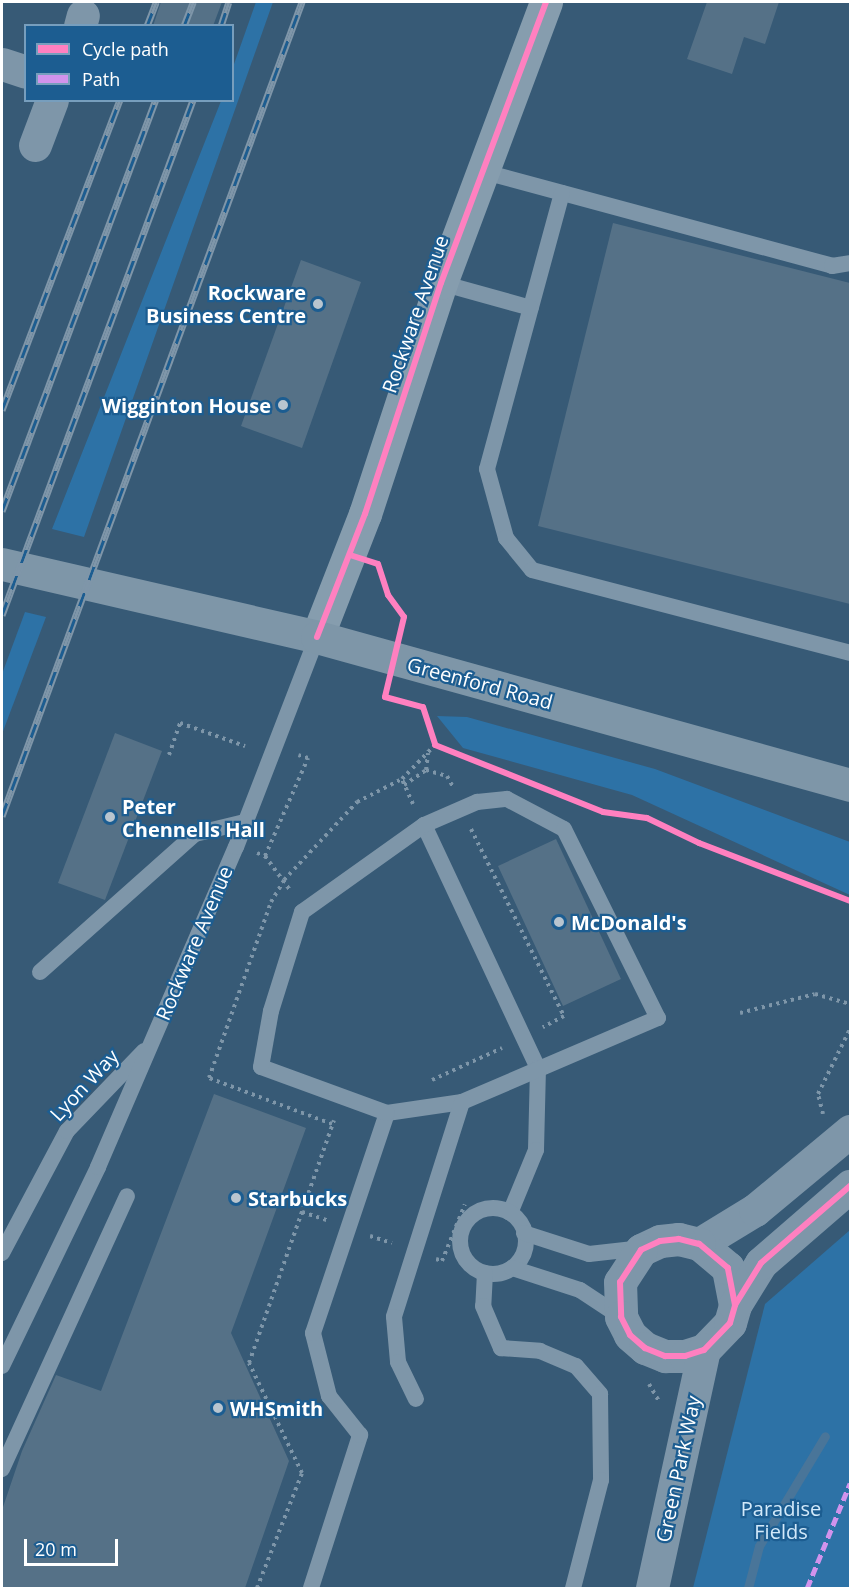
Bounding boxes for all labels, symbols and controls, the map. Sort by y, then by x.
legend [24,24,234,102]
text: Cycle path [82,37,169,61]
text: Path [82,67,120,91]
street label: Rockware Avenue [377,232,453,396]
place label: Rockware Business Centre [146,280,306,327]
marker: Rockware Business Centre [311,297,325,311]
place label: Wigginton House [102,393,271,417]
marker: Wigginton House [276,398,290,412]
street label: Greenford Road [405,652,555,714]
place label: Peter Chennells Hall [122,794,265,841]
marker: Peter Chennells Hall [103,810,117,824]
street label: Rockware Avenue [151,862,237,1024]
place label: McDonald's [571,910,687,934]
marker: McDonald's [552,915,566,929]
street label: Lyon Way [45,1044,123,1126]
place label: Starbucks [248,1186,347,1210]
marker: Starbucks [229,1191,243,1205]
street label: Green Park Way [651,1394,705,1544]
place label: WHSmith [230,1396,323,1420]
marker: WHSmith [211,1401,225,1415]
park label: Paradise Fields [741,1496,821,1543]
scale bar [27,1527,122,1565]
text: 20 m [35,1537,77,1561]

